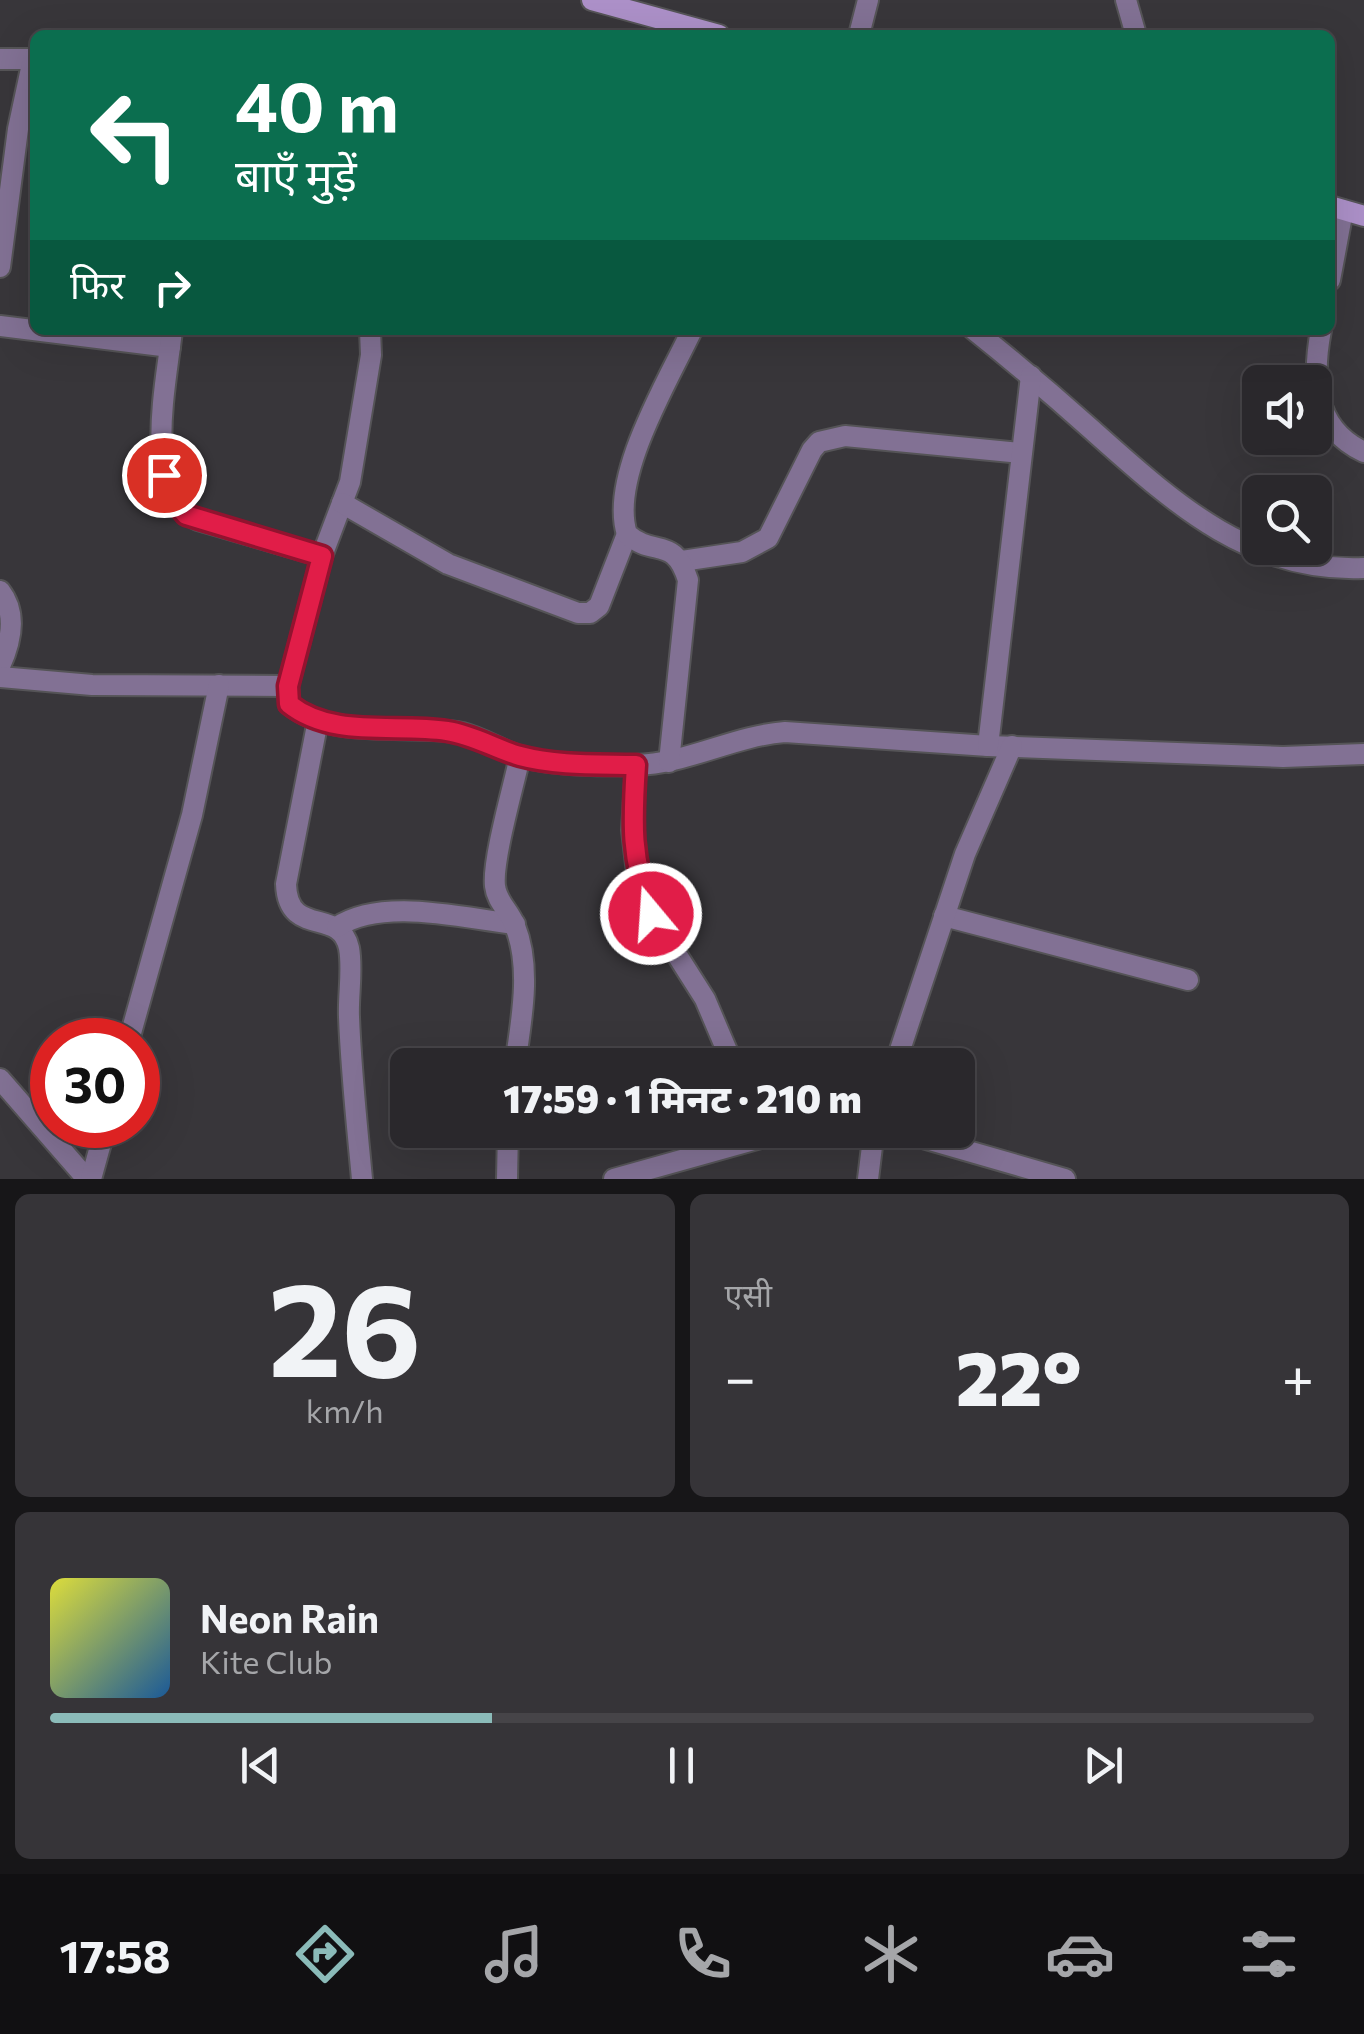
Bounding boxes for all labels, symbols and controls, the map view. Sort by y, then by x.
text: 40 m [235,61,399,146]
icon: left [70,70,200,200]
text: बाएँ मुड़ें [235,146,357,201]
text: फिर [70,260,125,307]
icon: right [145,260,200,315]
map controls [1242,365,1332,565]
button: sound [1242,365,1332,455]
pin [122,433,207,518]
icon: arrive [137,448,192,503]
button: search [1242,475,1332,565]
position arrow [599,862,703,966]
speed limit sign: 30 [30,1018,160,1148]
text: 17:59 · 1 मिनट · 210 m [503,1074,862,1121]
text: 26 [268,1245,421,1404]
text: एसी [725,1274,772,1314]
text: 22° [956,1330,1082,1421]
text: − [725,1342,756,1409]
text: + [1282,1342,1314,1409]
text: km/h [306,1390,384,1430]
text: Neon Rain [200,1594,379,1641]
text: Kite Club [200,1641,332,1681]
icon: previous [233,1738,288,1793]
icon: pause [654,1738,709,1793]
icon: next [1076,1738,1131,1793]
icon: directions [290,1919,360,1989]
icon: music [479,1919,549,1989]
icon: phone [668,1919,738,1989]
icon: climate [856,1919,926,1989]
icon: car [1045,1919,1115,1989]
icon: filters [1234,1919,1304,1989]
text: 17:58 [59,1927,171,1982]

